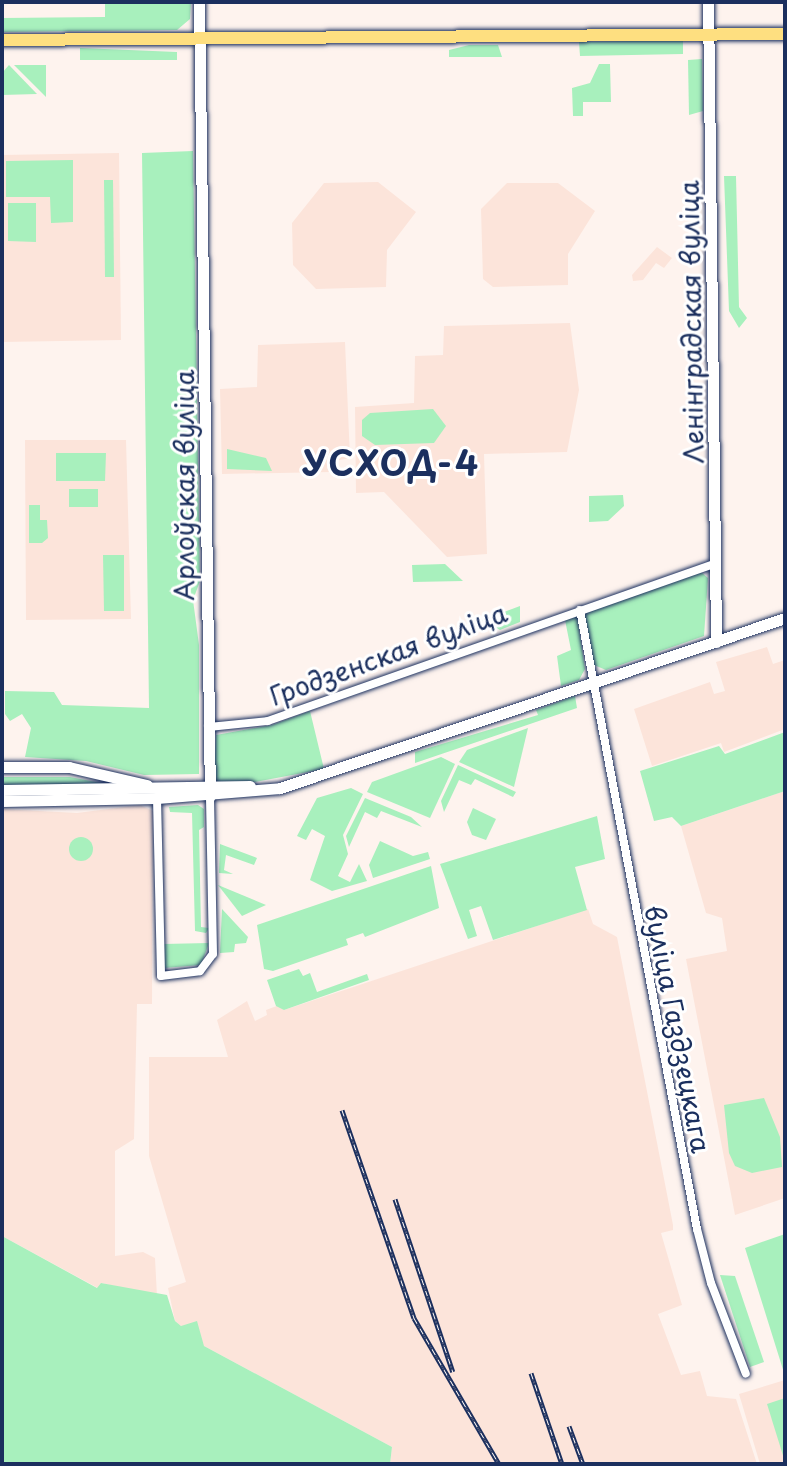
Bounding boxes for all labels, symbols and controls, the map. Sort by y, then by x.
street label: Ленінградская вуліца [673,180,709,464]
street label: Арлоўская вуліца [168,369,200,601]
district label: УСХОД-4 [302,443,480,483]
street label: Гродзенская вуліца [265,596,511,712]
street label: вуліца Газдзецкага [639,903,717,1155]

